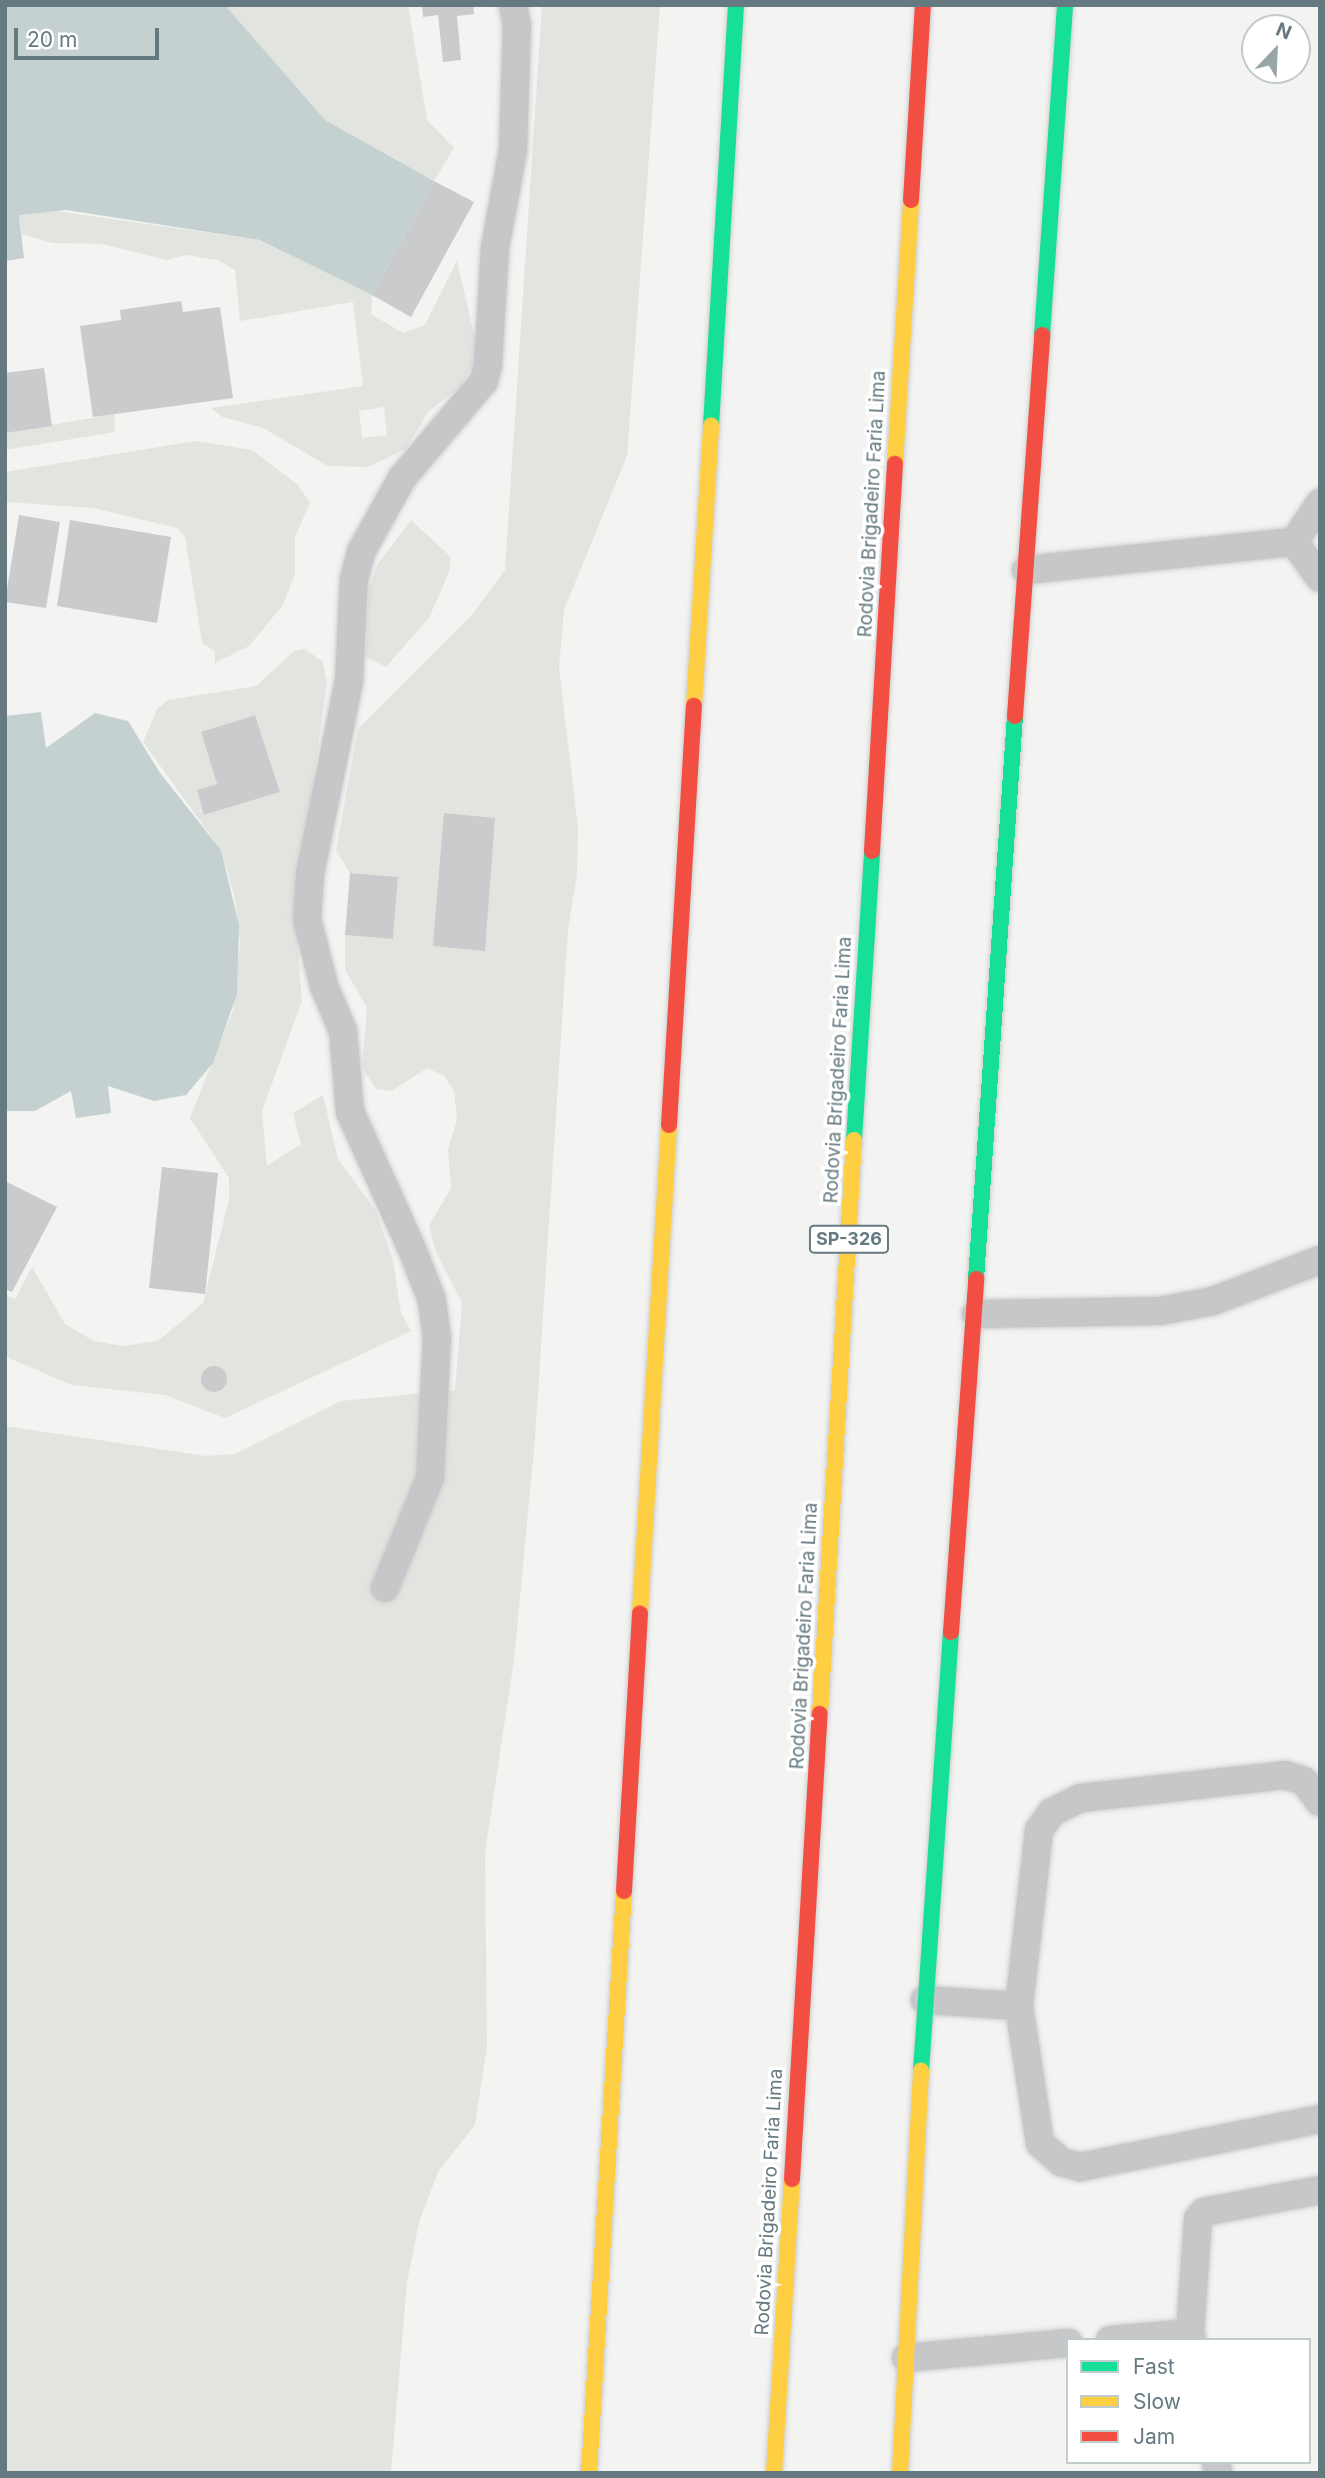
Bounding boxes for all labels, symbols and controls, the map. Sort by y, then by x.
scale bar [18,14,163,58]
north arrow [1241,14,1311,84]
text: N [1272,18,1295,44]
text: 20 m [27,27,77,52]
street label: Rodovia Brigadeiro Faria Lima [854,370,890,638]
street label: Rodovia Brigadeiro Faria Lima [820,936,856,1204]
road number: SP-326 [809,1224,889,1254]
street label: Rodovia Brigadeiro Faria Lima [786,1502,822,1770]
street label: Rodovia Brigadeiro Faria Lima [751,2068,787,2336]
legend [1066,2338,1311,2464]
text: Fast [1133,2354,1175,2379]
text: Slow [1133,2389,1181,2414]
text: Jam [1133,2424,1175,2449]

